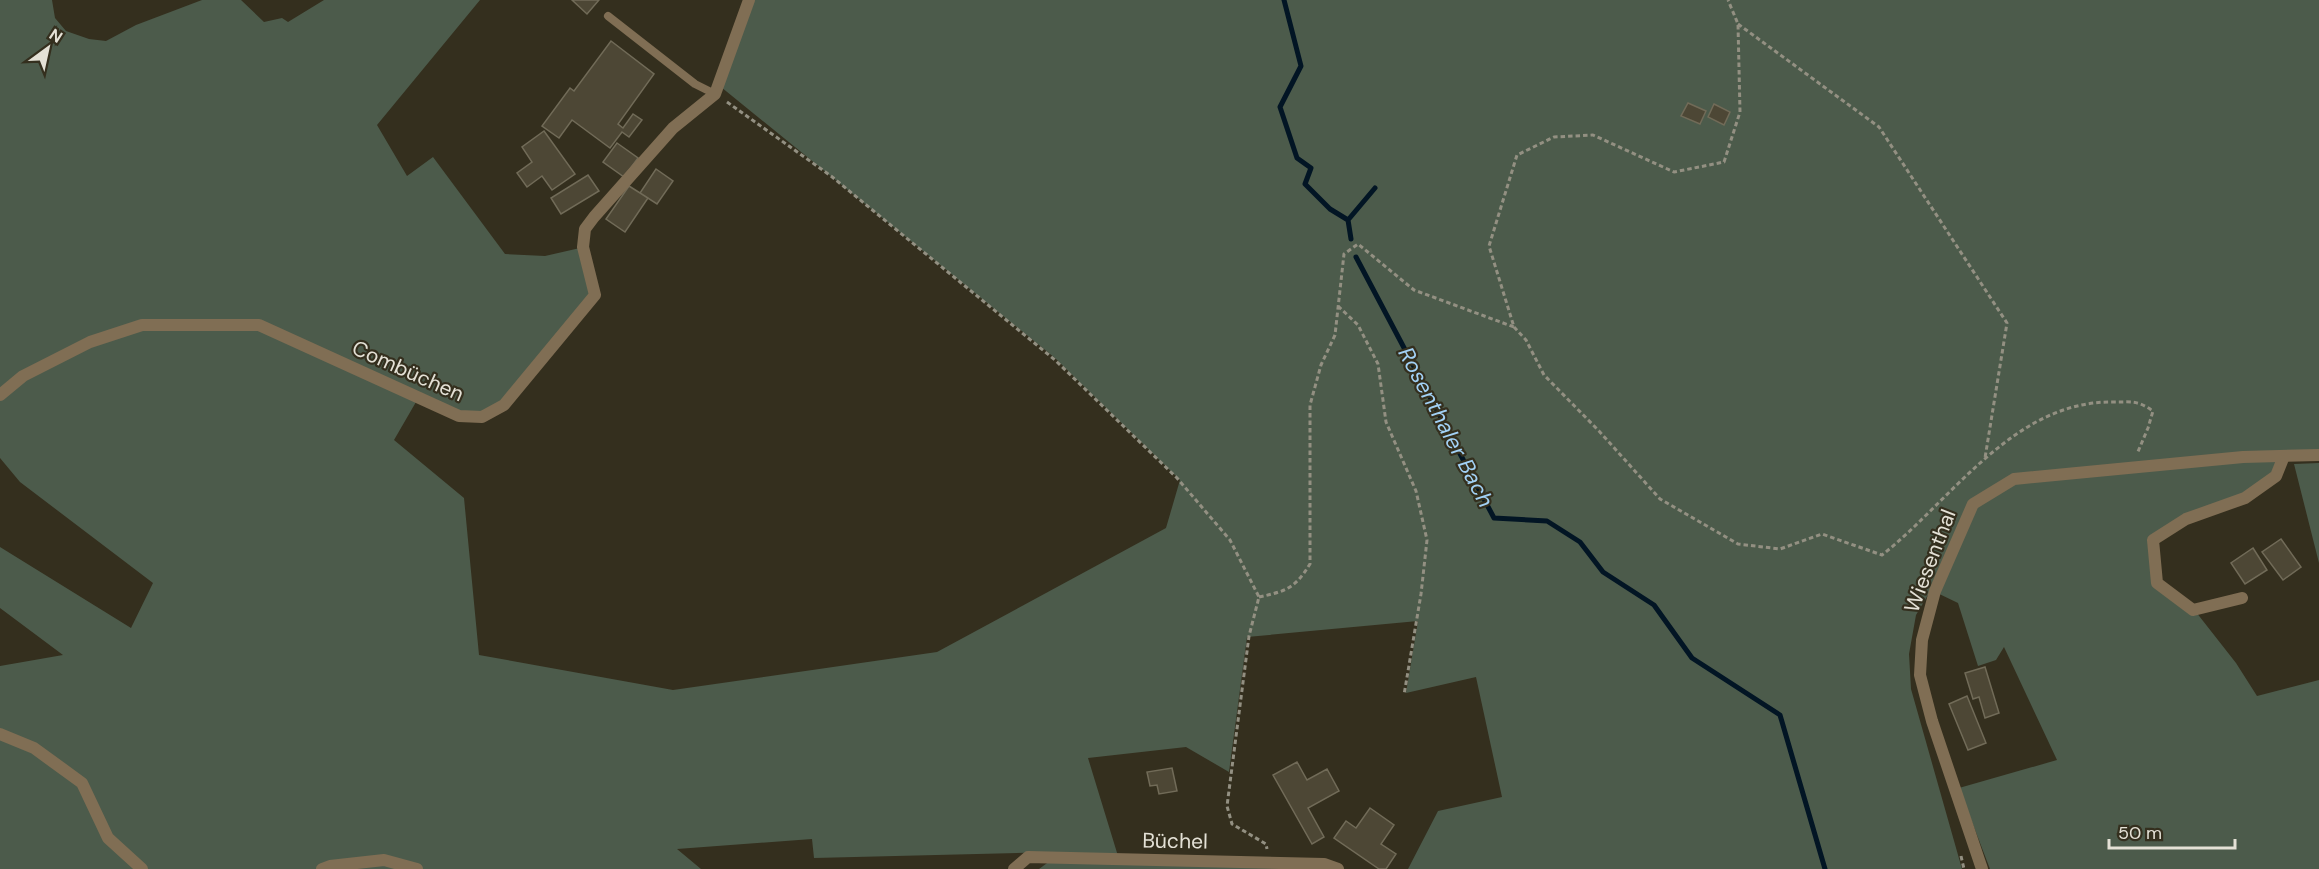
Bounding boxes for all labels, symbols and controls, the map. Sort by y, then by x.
north arrow [18,18,78,78]
text: N [45,24,67,48]
street label: Combüchen [348,334,468,408]
water label: Rosenthaler Bach [1392,342,1500,512]
street label: Wiesenthal [1898,505,1962,617]
scale bar [2109,812,2235,850]
text: 50 m [2118,821,2162,845]
street label: Büchel [1142,826,1208,856]

